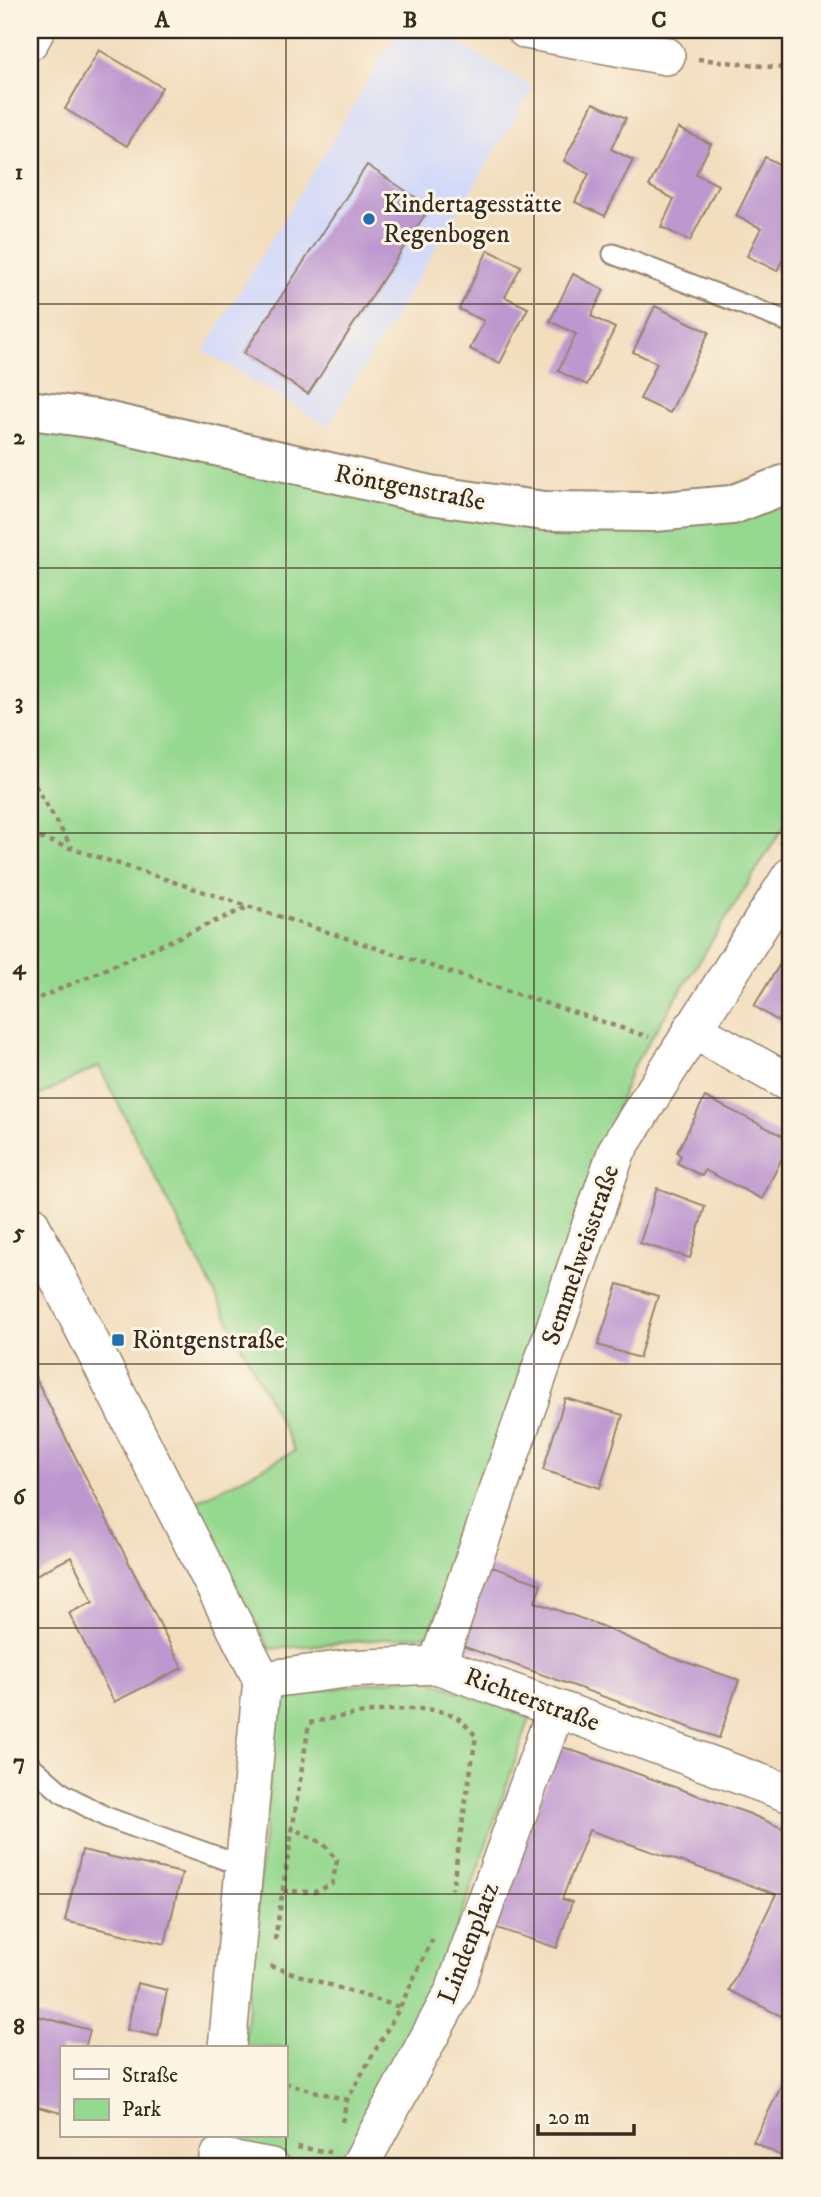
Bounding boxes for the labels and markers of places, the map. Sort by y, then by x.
place label: Kindertagesstätte Regenbogen [383,188,562,251]
marker: Kindertagesstätte Regenbogen [361,211,377,227]
place label: Röntgenstraße [132,1324,285,1357]
marker: Röntgenstraße [110,1332,126,1348]

